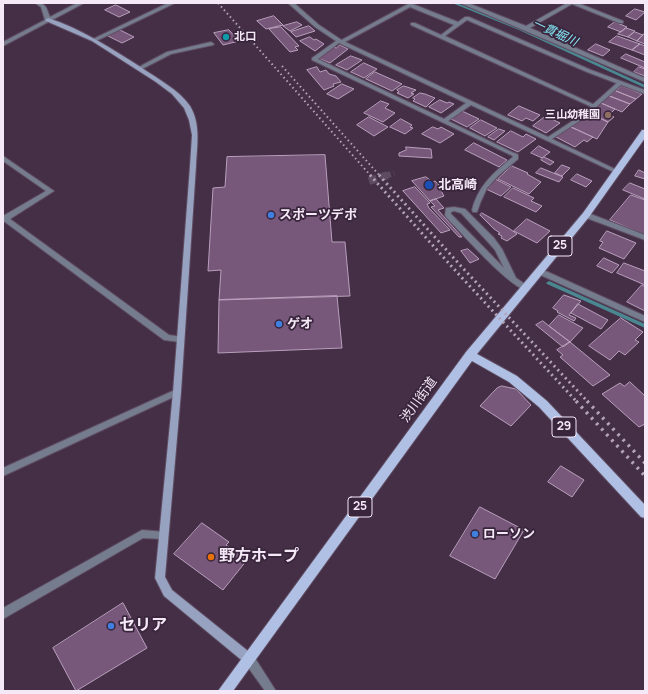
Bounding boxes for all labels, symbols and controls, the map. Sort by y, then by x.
water label: 一貫堀川 [530,16,580,50]
place label: 北口 [234,30,256,44]
marker: 北口 [221,32,231,42]
place label: 三山幼稚園 [545,108,600,122]
marker: 三山幼稚園 [603,110,613,120]
place label: 北高崎 [438,177,477,193]
marker: 北高崎 [423,179,435,191]
place label: スポーツデポ [279,207,357,223]
marker: スポーツデポ [266,210,276,220]
road number: 25 [548,236,572,256]
place label: ゲオ [287,316,313,332]
marker: ゲオ [274,319,284,329]
street label: 渋川街道 [397,374,441,426]
road number: 29 [552,417,576,437]
road number: 25 [348,497,372,517]
place label: ローソン [483,526,535,542]
marker: ローソン [470,529,480,539]
place label: 野方ホープ [219,547,299,567]
marker: 野方ホープ [206,552,216,562]
place label: セリア [119,616,167,636]
marker: セリア [106,621,116,631]

